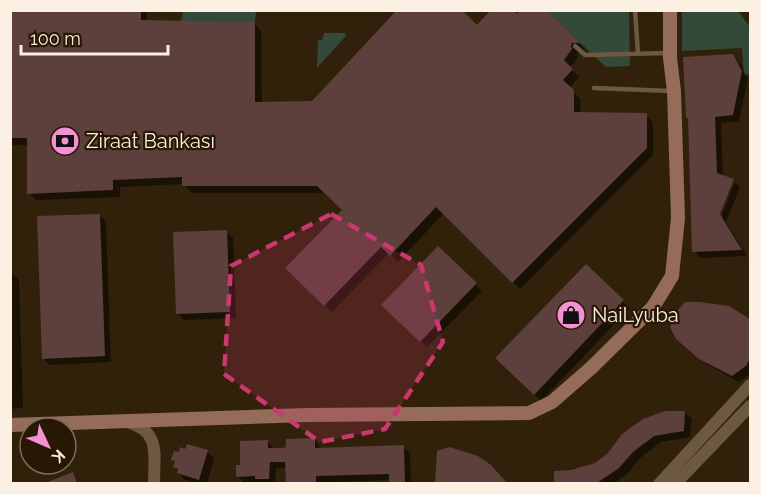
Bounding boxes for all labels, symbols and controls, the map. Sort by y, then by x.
scale bar [21,18,168,56]
text: 100 m [30,28,81,49]
bank icon: Ziraat Bankası [49,125,81,157]
place label: Ziraat Bankası [86,129,215,153]
shop icon: NaiLyuba [555,299,587,331]
place label: NaiLyuba [592,303,679,327]
north arrow [18,416,78,476]
text: K [48,446,69,467]

